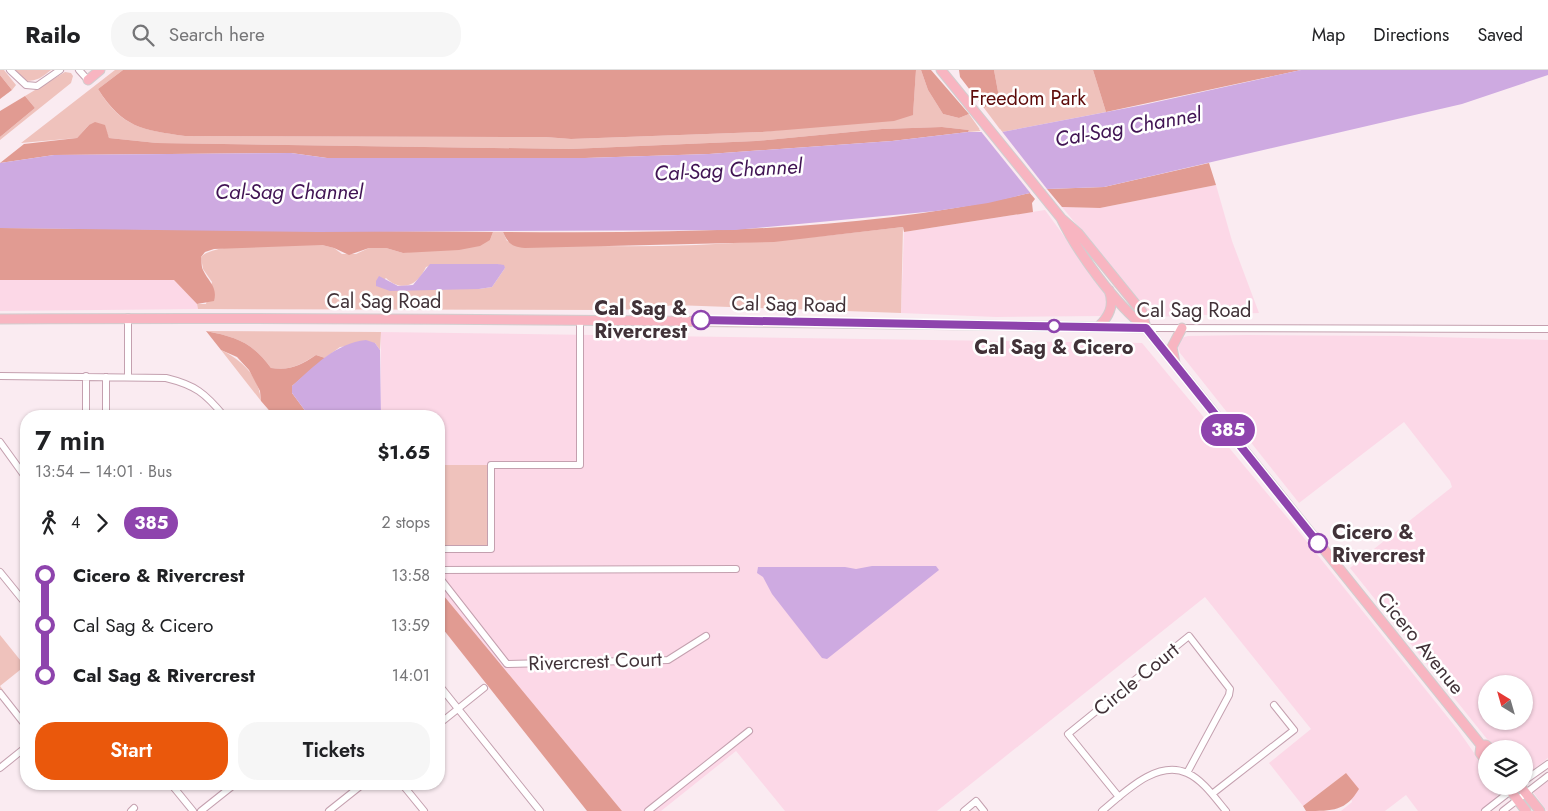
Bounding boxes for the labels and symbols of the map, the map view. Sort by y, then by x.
park label: Freedom Park [970,84,1086,113]
water label: Cal-Sag Channel [1052,99,1205,155]
water label: Cal-Sag Channel [653,151,804,189]
water label: Cal-Sag Channel [215,177,364,207]
street label: Cal Sag Road [326,287,442,316]
street label: Cal Sag Road [731,289,847,320]
place label: Cal Sag & Rivercrest [594,294,688,346]
street label: Cal Sag Road [1136,296,1252,325]
marker: Cal Sag & Rivercrest [691,310,711,330]
marker: Cal Sag & Cicero [1047,319,1061,333]
place label: Cal Sag & Cicero [974,333,1134,362]
line badge: 385 [1199,414,1257,446]
place label: Cicero & Rivercrest [1332,518,1425,570]
marker: Cicero & Rivercrest [1308,533,1328,553]
street label: Cicero Avenue [1370,586,1471,701]
street label: Circle Court [1087,636,1186,723]
street label: Rivercrest Court [528,645,663,678]
north arrow [1478,675,1532,730]

